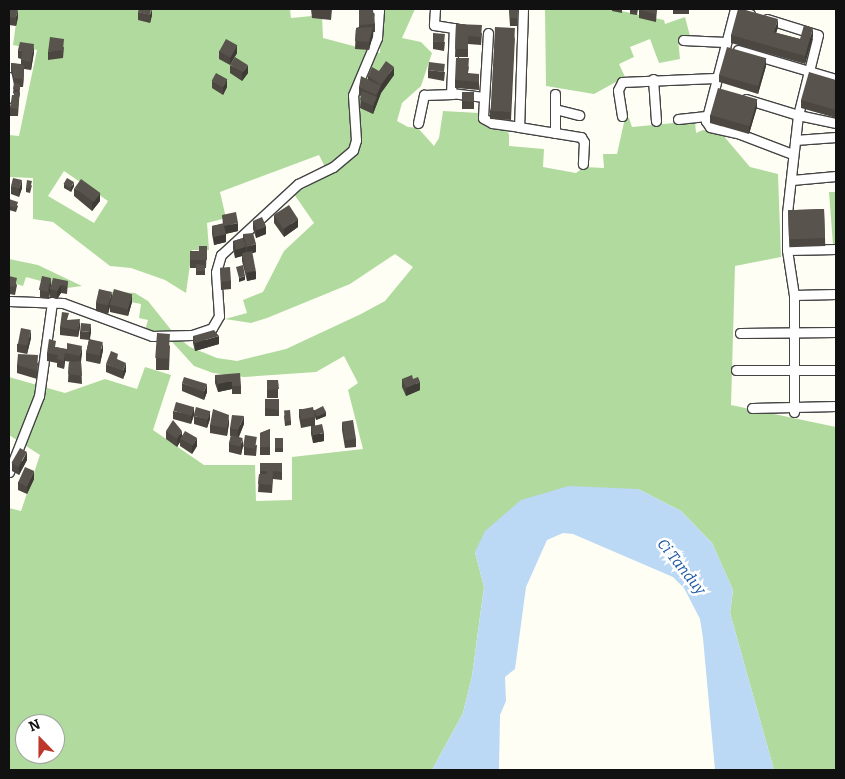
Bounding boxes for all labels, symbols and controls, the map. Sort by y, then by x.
water label: Ci Tanduy [653,535,709,599]
north arrow [15,714,65,764]
text: N [26,716,43,735]

